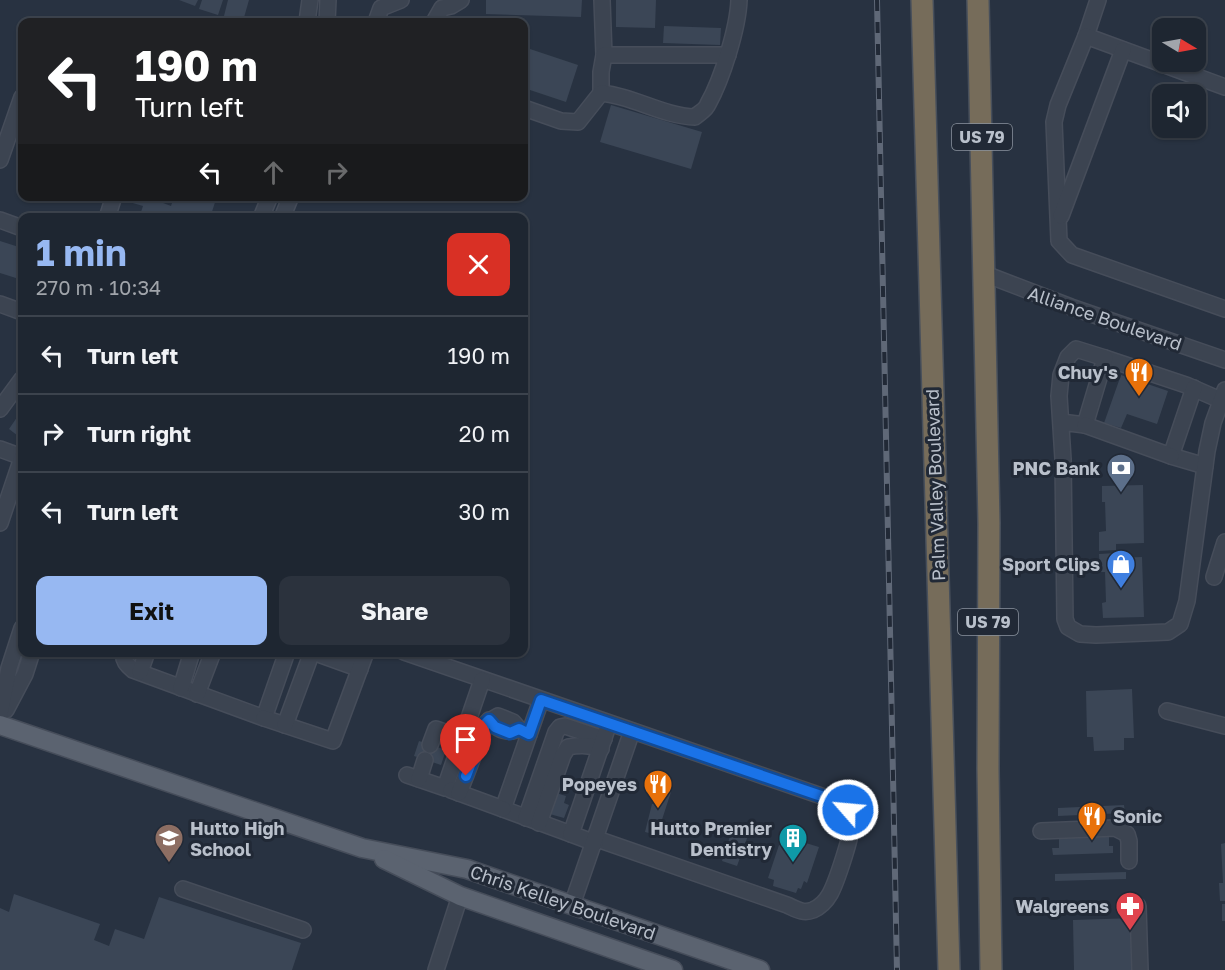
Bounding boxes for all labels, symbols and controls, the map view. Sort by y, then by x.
north arrow [1152,18,1206,72]
map controls [1152,18,1206,138]
text: 190 m [135,40,258,90]
icon: left [36,42,114,120]
button: sound [1152,84,1206,138]
text: Turn left [135,91,244,123]
road number: US 79 [952,124,1012,150]
icon: left [194,156,227,189]
icon: ahead [257,156,290,189]
icon: right [320,156,353,189]
text: 1 min [36,231,127,274]
button: close [447,233,510,296]
text: 270 m · 10:34 [36,275,161,299]
street label: Alliance Boulevard [1025,281,1185,355]
icon: left [36,339,69,372]
text: Turn left [87,342,178,369]
text: 190 m [447,342,510,369]
restaurant icon: Chuy's [1123,356,1155,398]
place label: Chuy's [1058,361,1118,383]
street label: Palm Valley Boulevard [921,389,949,581]
icon: right [36,417,69,450]
text: Turn right [87,420,191,447]
text: 20 m [459,420,510,447]
bank icon: PNC Bank [1105,452,1137,494]
place label: PNC Bank [1013,457,1101,479]
icon: left [36,495,69,528]
text: Turn left [87,498,178,525]
text: 30 m [459,498,510,525]
shop icon: Sport Clips [1105,548,1137,590]
place label: Sport Clips [1002,553,1100,575]
button: Exit [36,576,267,645]
button: Share [279,576,510,645]
road number: US 79 [958,609,1018,635]
pin [440,714,491,776]
icon: arrive [449,723,482,756]
restaurant icon: Popeyes [642,768,674,810]
place label: Popeyes [562,773,637,795]
position arrow [816,778,880,842]
restaurant icon: Sonic [1076,800,1108,842]
place label: Sonic [1113,805,1162,827]
place label: Hutto High School [190,817,285,860]
place label: Hutto Premier Dentistry [650,817,772,860]
school or university icon: Hutto High School [153,822,185,864]
building icon: Hutto Premier Dentistry [777,822,809,864]
street label: Chris Kelley Boulevard [467,860,659,944]
pharmacy icon: Walgreens [1114,890,1146,932]
place label: Walgreens [1015,895,1109,917]

